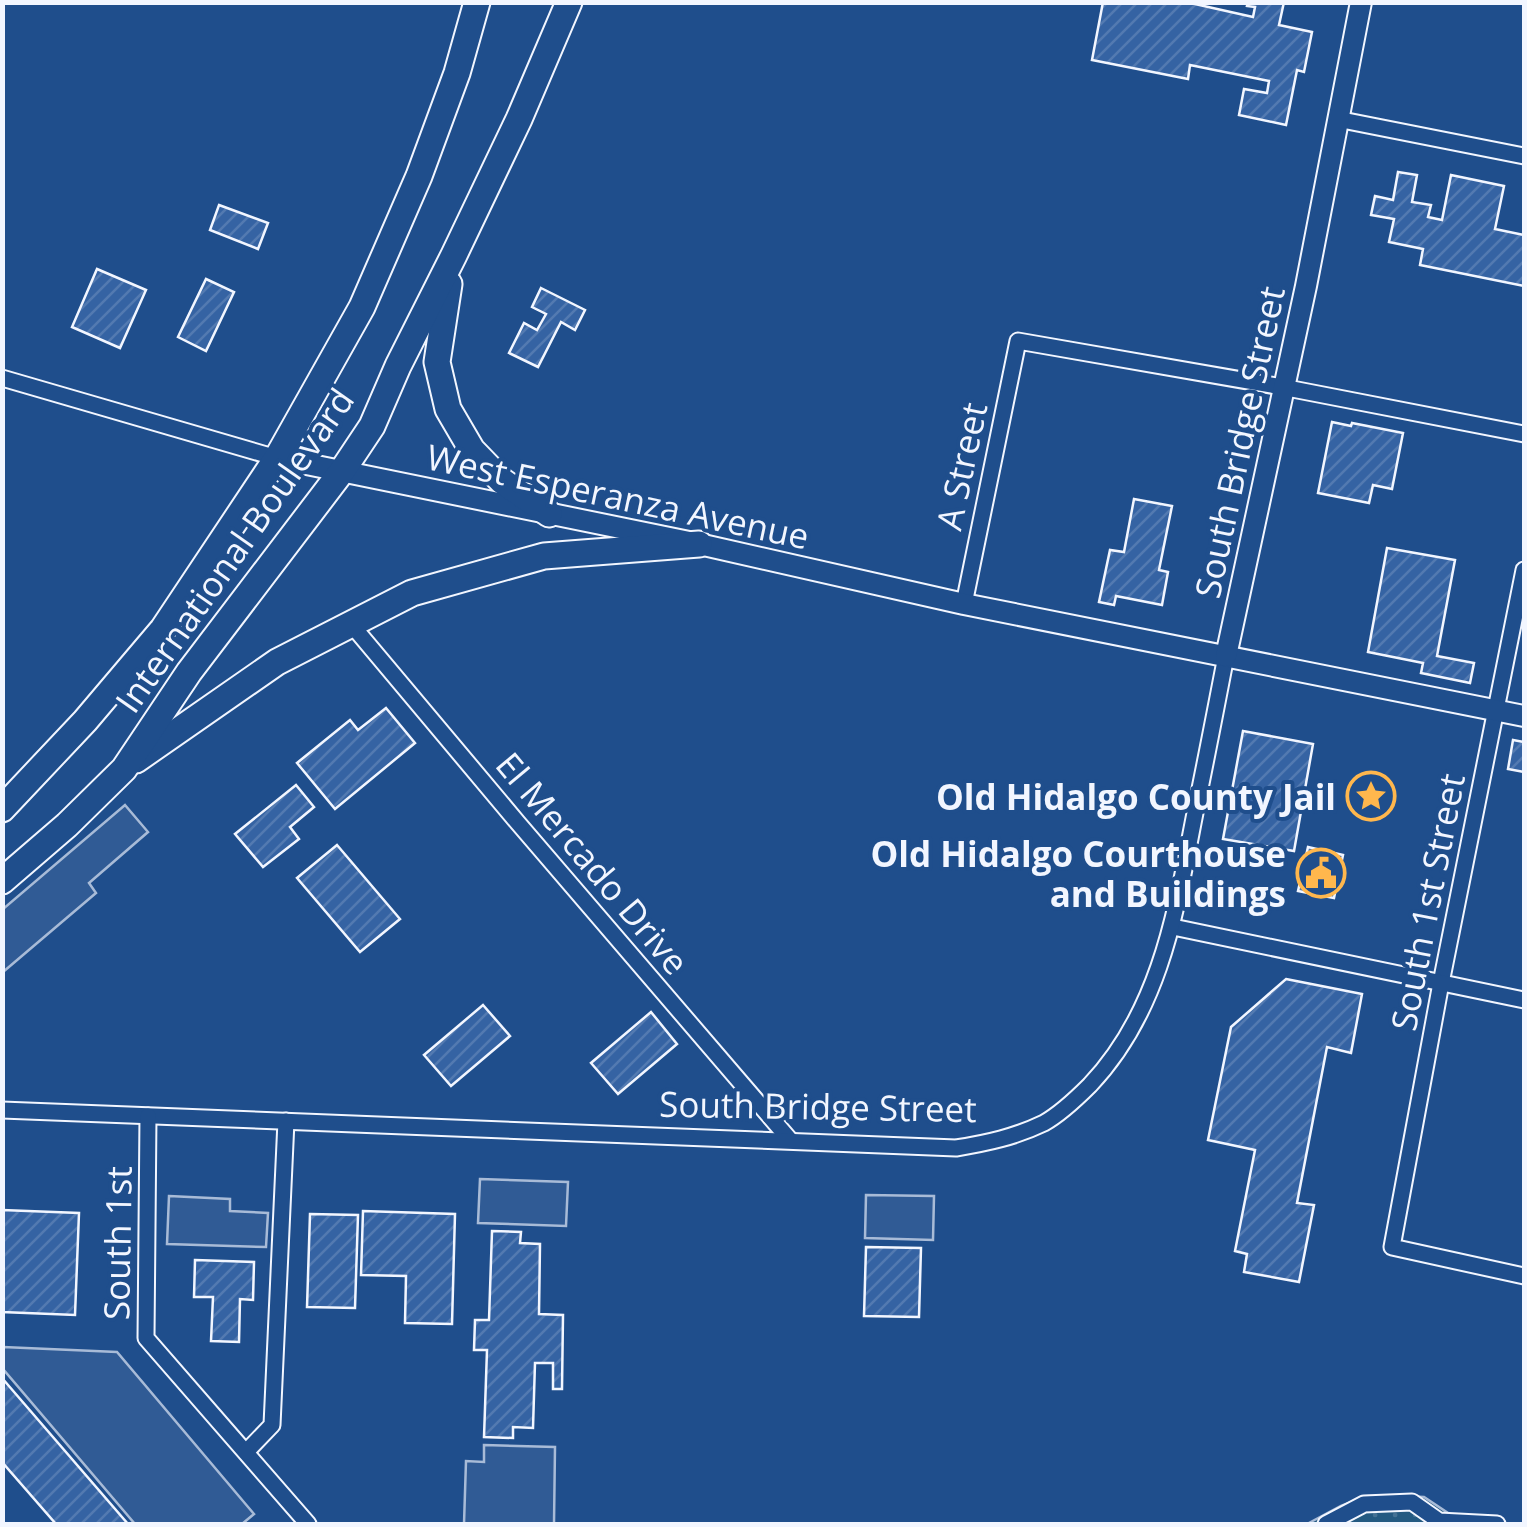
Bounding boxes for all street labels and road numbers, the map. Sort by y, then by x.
street label: South Bridge Street [1183,282,1295,602]
street label: International Boulevard [104,378,364,722]
street label: A Street [925,398,997,534]
street label: West Esperanza Avenue [423,433,813,559]
street label: El Mercado Drive [486,742,700,984]
street label: South 1st Street [1379,770,1475,1034]
street label: South Bridge Street [659,1080,977,1132]
street label: South 1st [92,1166,142,1320]

